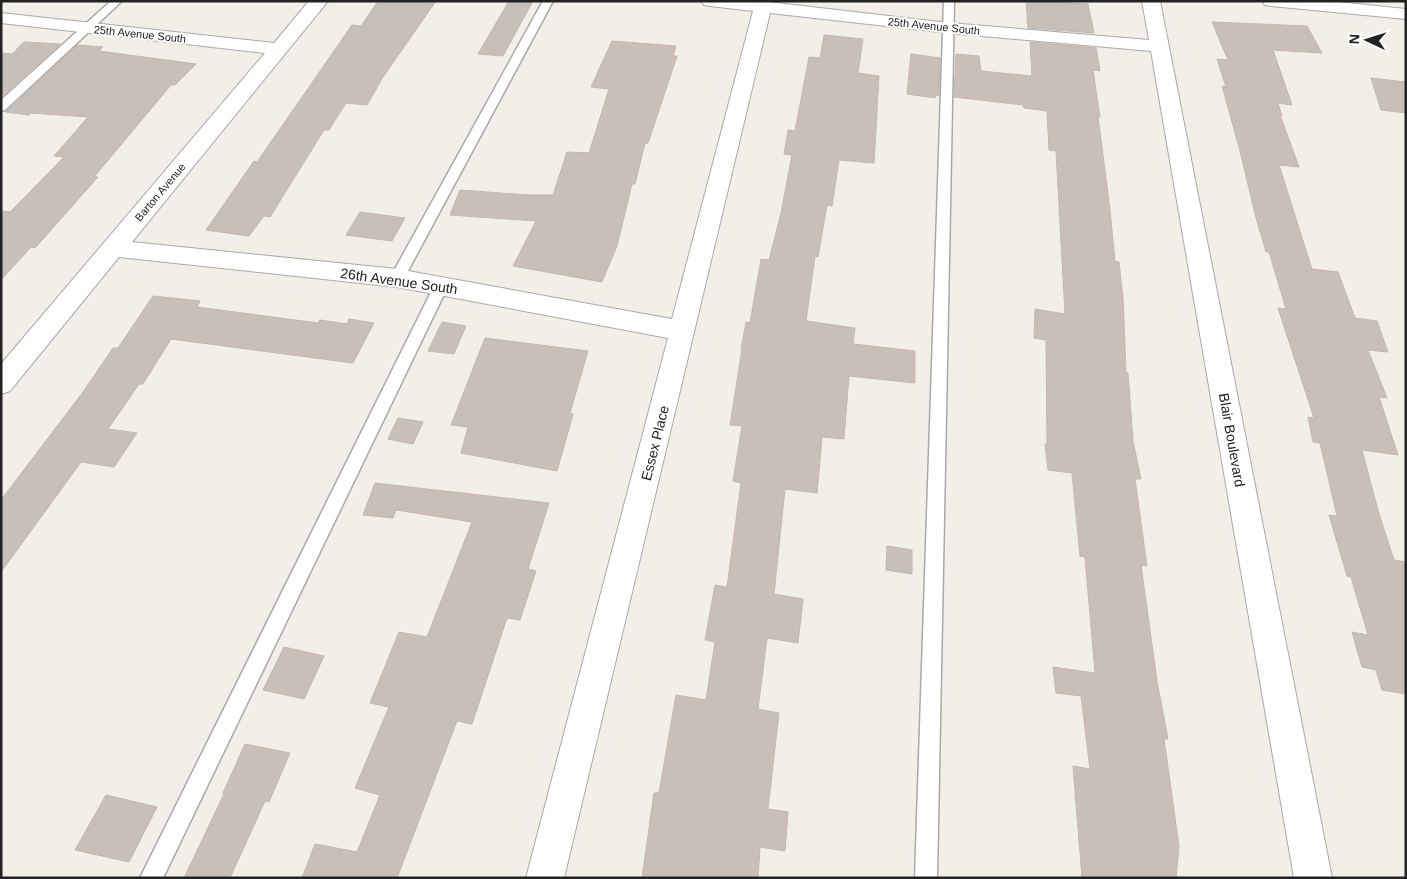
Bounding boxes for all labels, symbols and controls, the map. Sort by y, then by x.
street label: 25th Avenue South [887,15,981,37]
north arrow [1342,15,1392,65]
street label: 25th Avenue South [93,23,187,45]
text: N [1346,33,1362,45]
street label: Barton Avenue [132,161,188,223]
street label: 26th Avenue South [339,265,459,297]
street label: Blair Boulevard [1216,392,1248,488]
street label: Essex Place [638,403,672,482]

